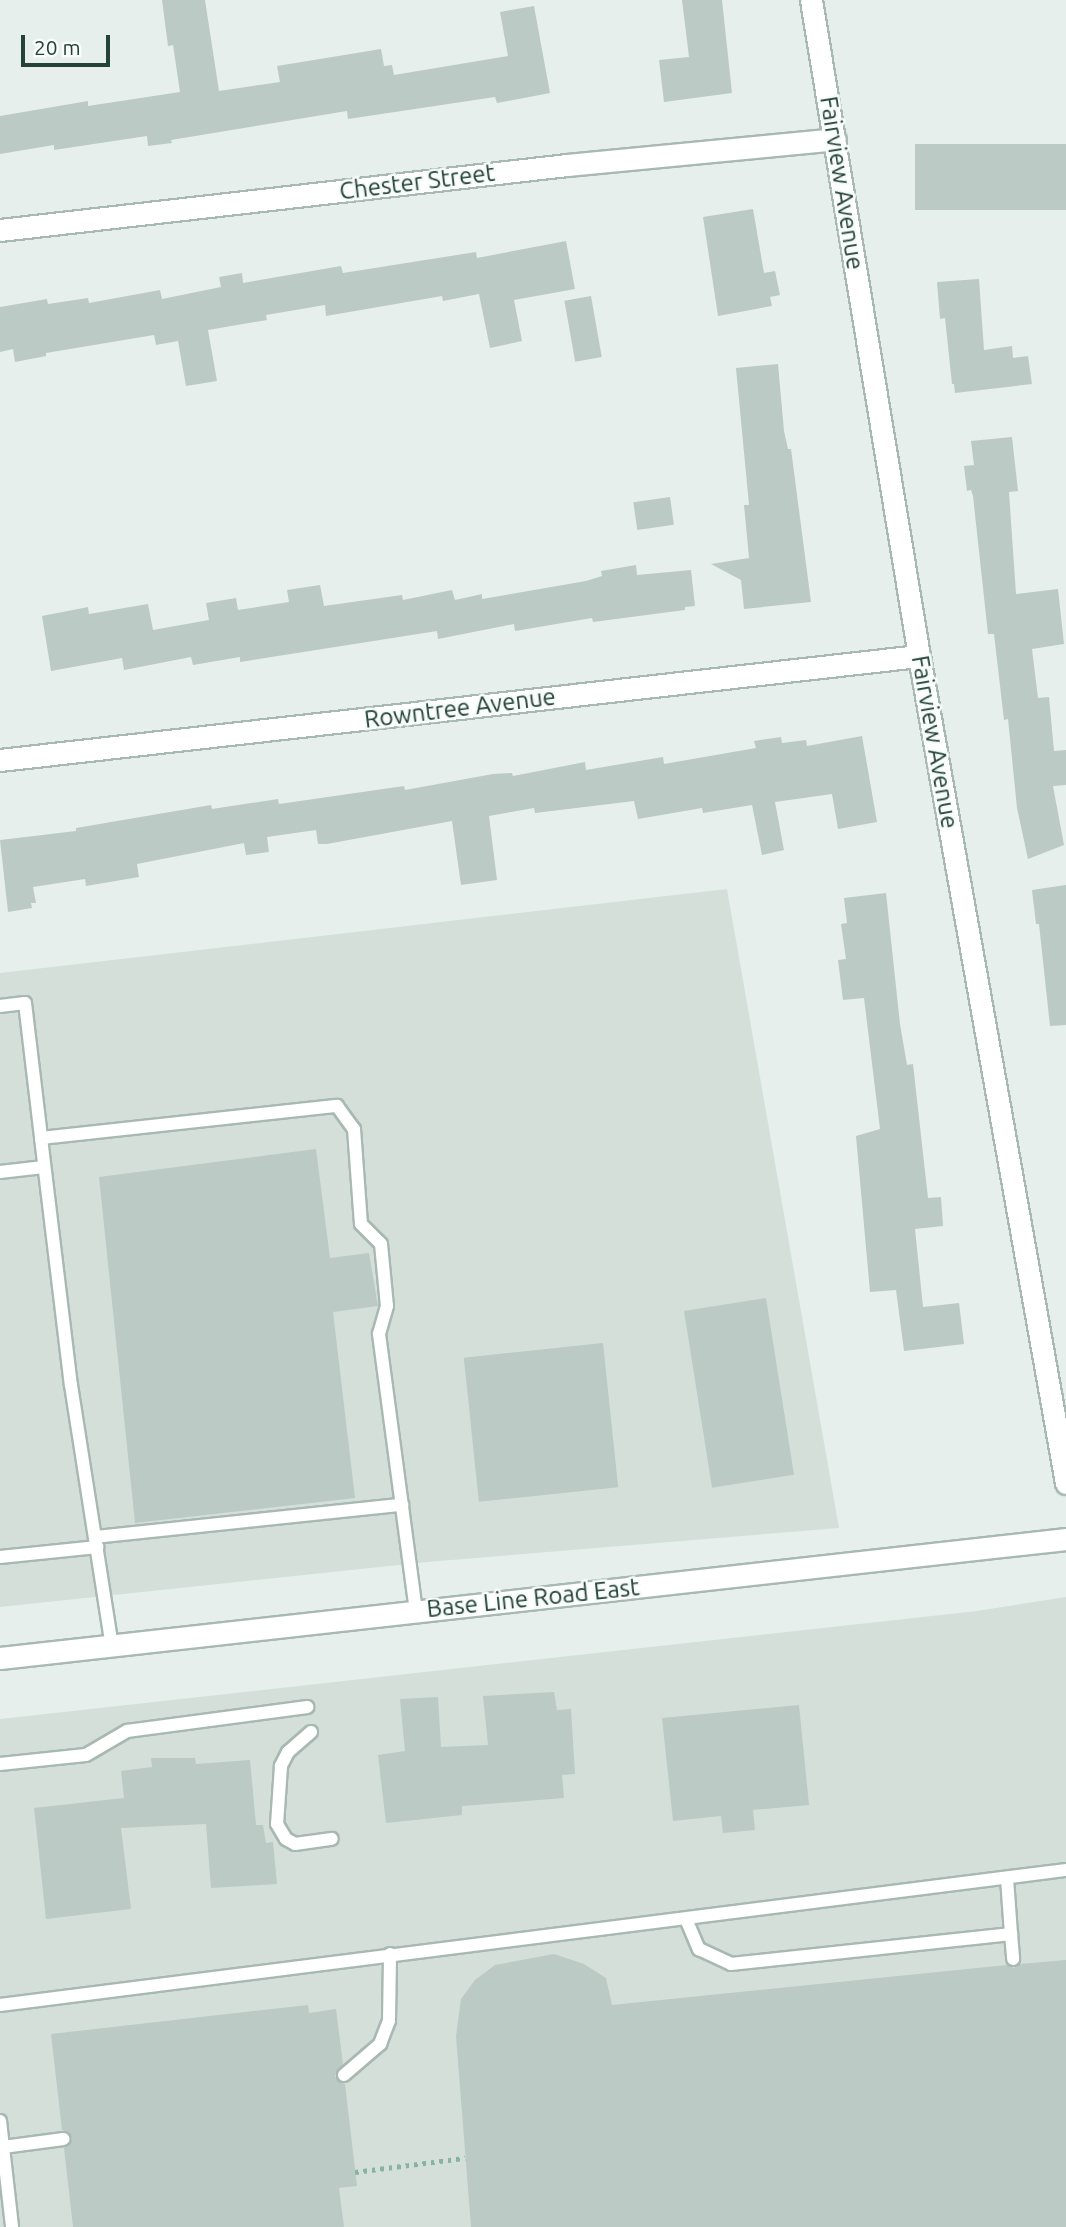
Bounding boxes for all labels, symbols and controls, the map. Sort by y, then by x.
scale bar [24,21,114,65]
text: 20 m [34,35,81,59]
street label: Fairview Avenue [814,94,870,272]
street label: Chester Street [338,158,496,206]
street label: Fairview Avenue [906,653,964,831]
street label: Rowntree Avenue [363,682,557,734]
street label: Base Line Road East [425,1573,641,1623]

